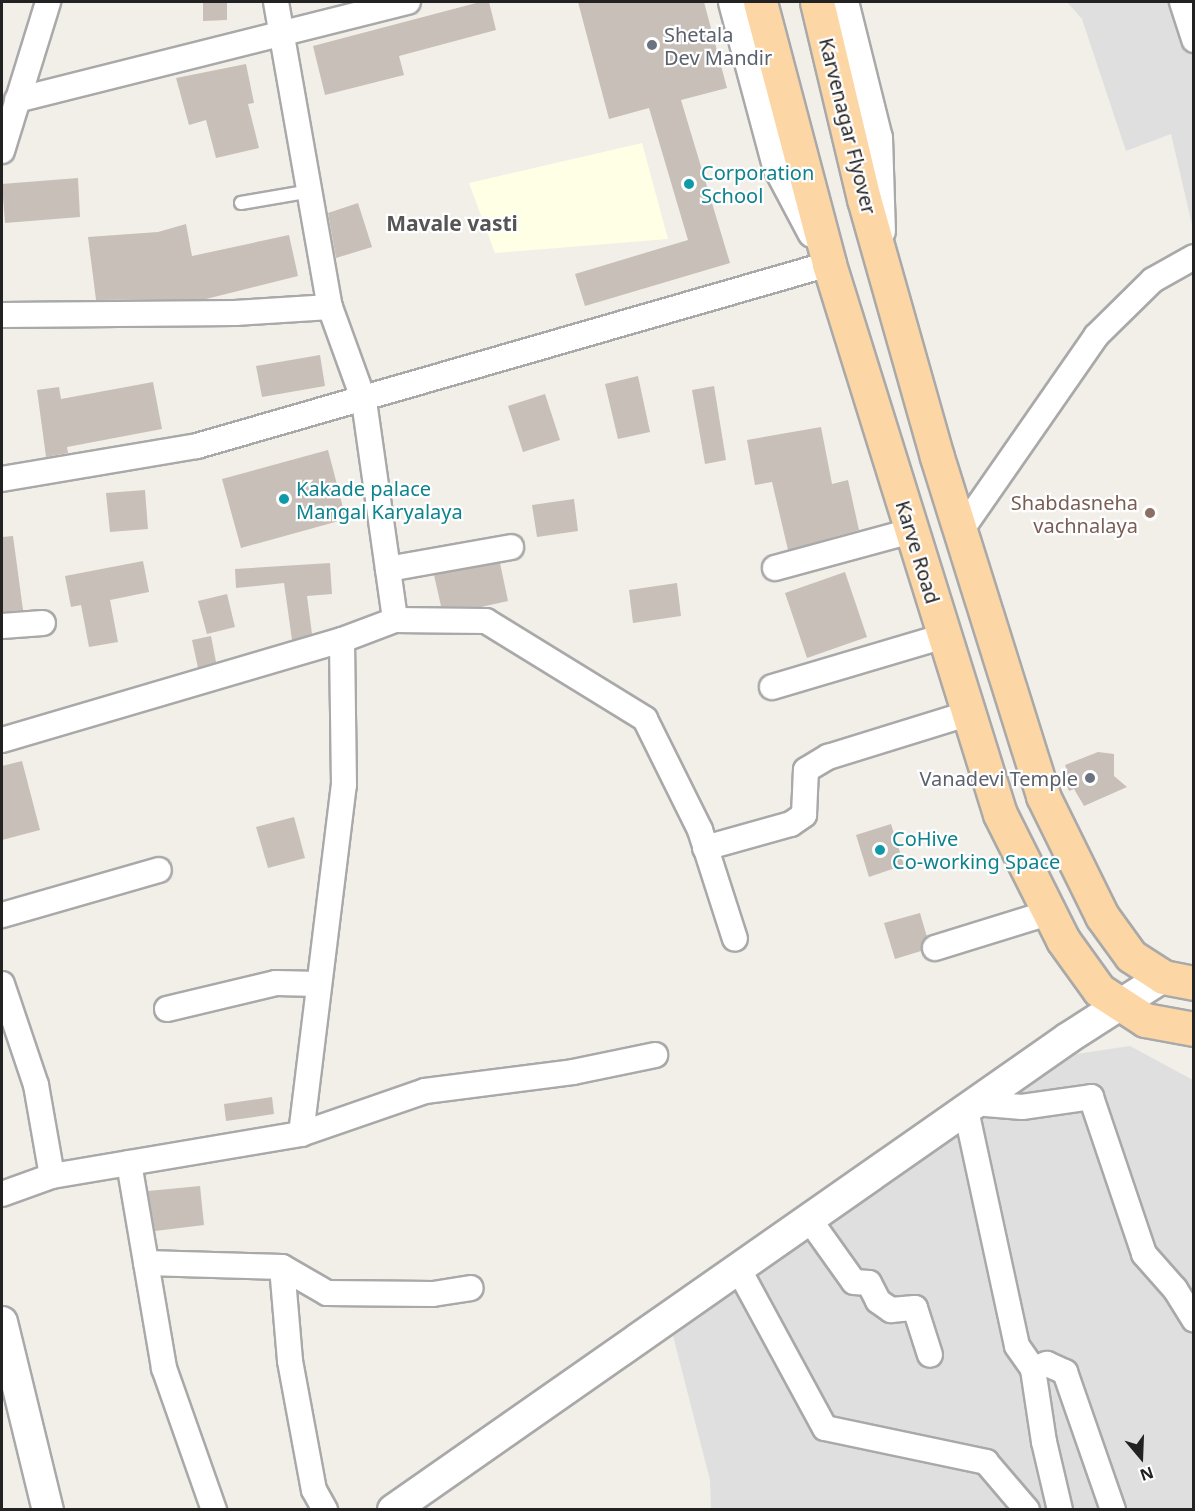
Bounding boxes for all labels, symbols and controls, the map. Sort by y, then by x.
place label: Shetala Dev Mandir [664,22,772,69]
street label: Karvenagar Flyover [814,35,882,217]
marker: Shetala Dev Mandir [645,38,659,52]
place label: Corporation School [701,160,814,207]
marker: Corporation School [682,177,696,191]
district label: Mavale vasti [386,210,518,236]
place label: Kakade palace Mangal Karyalaya [296,476,463,523]
place label: Shabdasneha vachnalaya [1011,490,1138,537]
marker: Kakade palace Mangal Karyalaya [277,492,291,506]
street label: Karve Road [891,498,945,606]
marker: Shabdasneha vachnalaya [1143,506,1157,520]
place label: Vanadevi Temple [919,766,1078,790]
marker: Vanadevi Temple [1083,771,1097,785]
place label: CoHive Co-working Space [892,826,1060,873]
marker: CoHive Co-working Space [873,843,887,857]
north arrow [1111,1427,1171,1487]
text: N [1137,1461,1157,1487]

